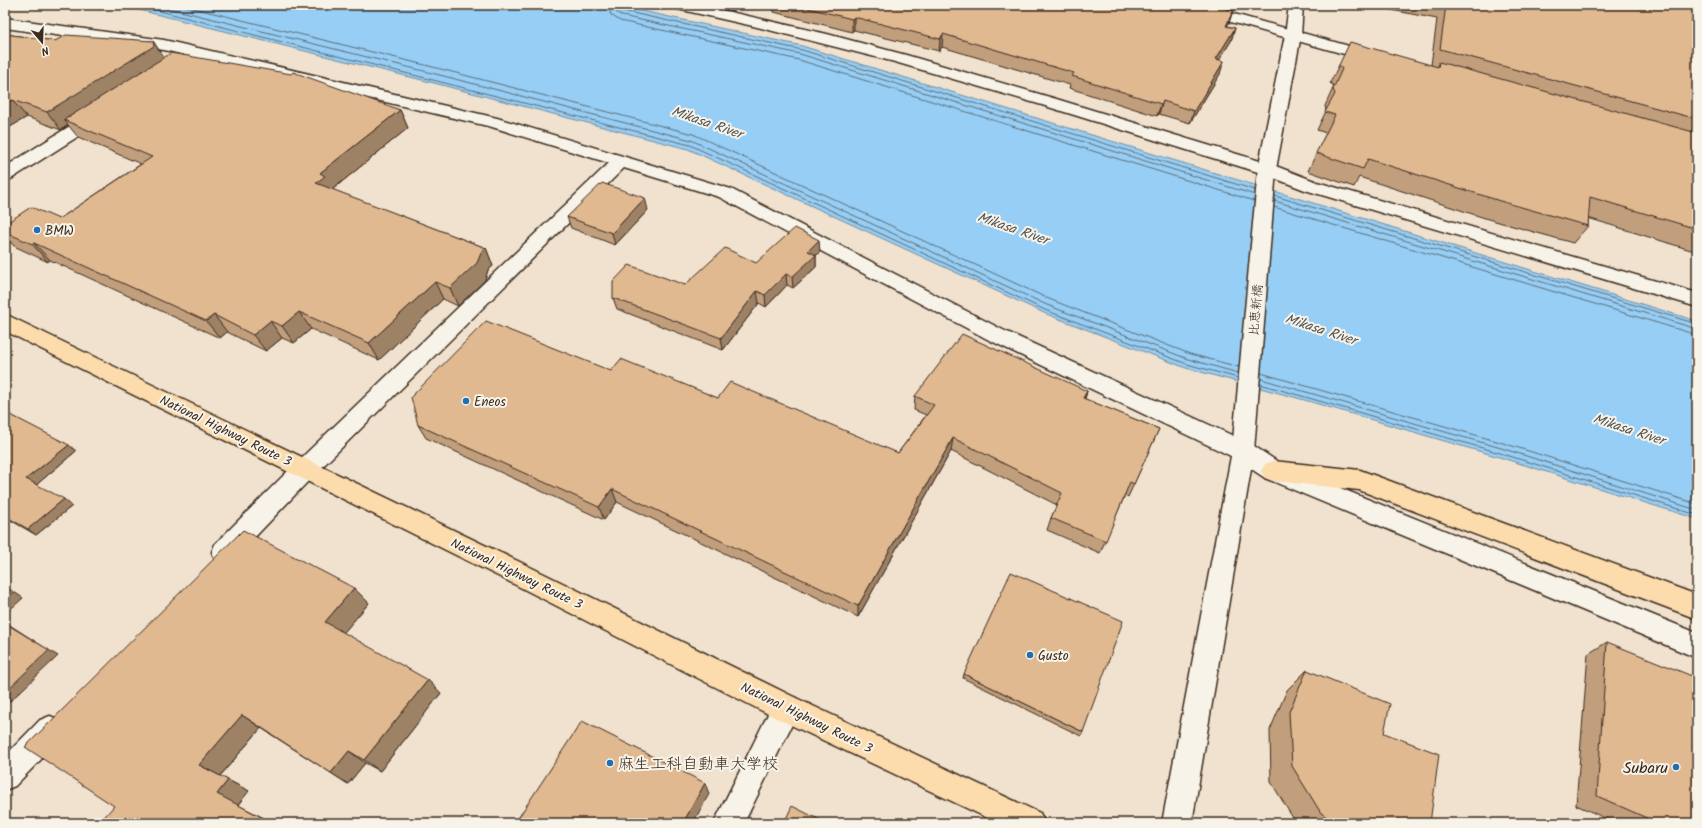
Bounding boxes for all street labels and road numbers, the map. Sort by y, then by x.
street label: 比恵新橋 [1244,283,1269,337]
street label: National Highway Route 3 [156,390,295,473]
street label: National Highway Route 3 [447,533,586,616]
street label: National Highway Route 3 [737,677,876,760]

